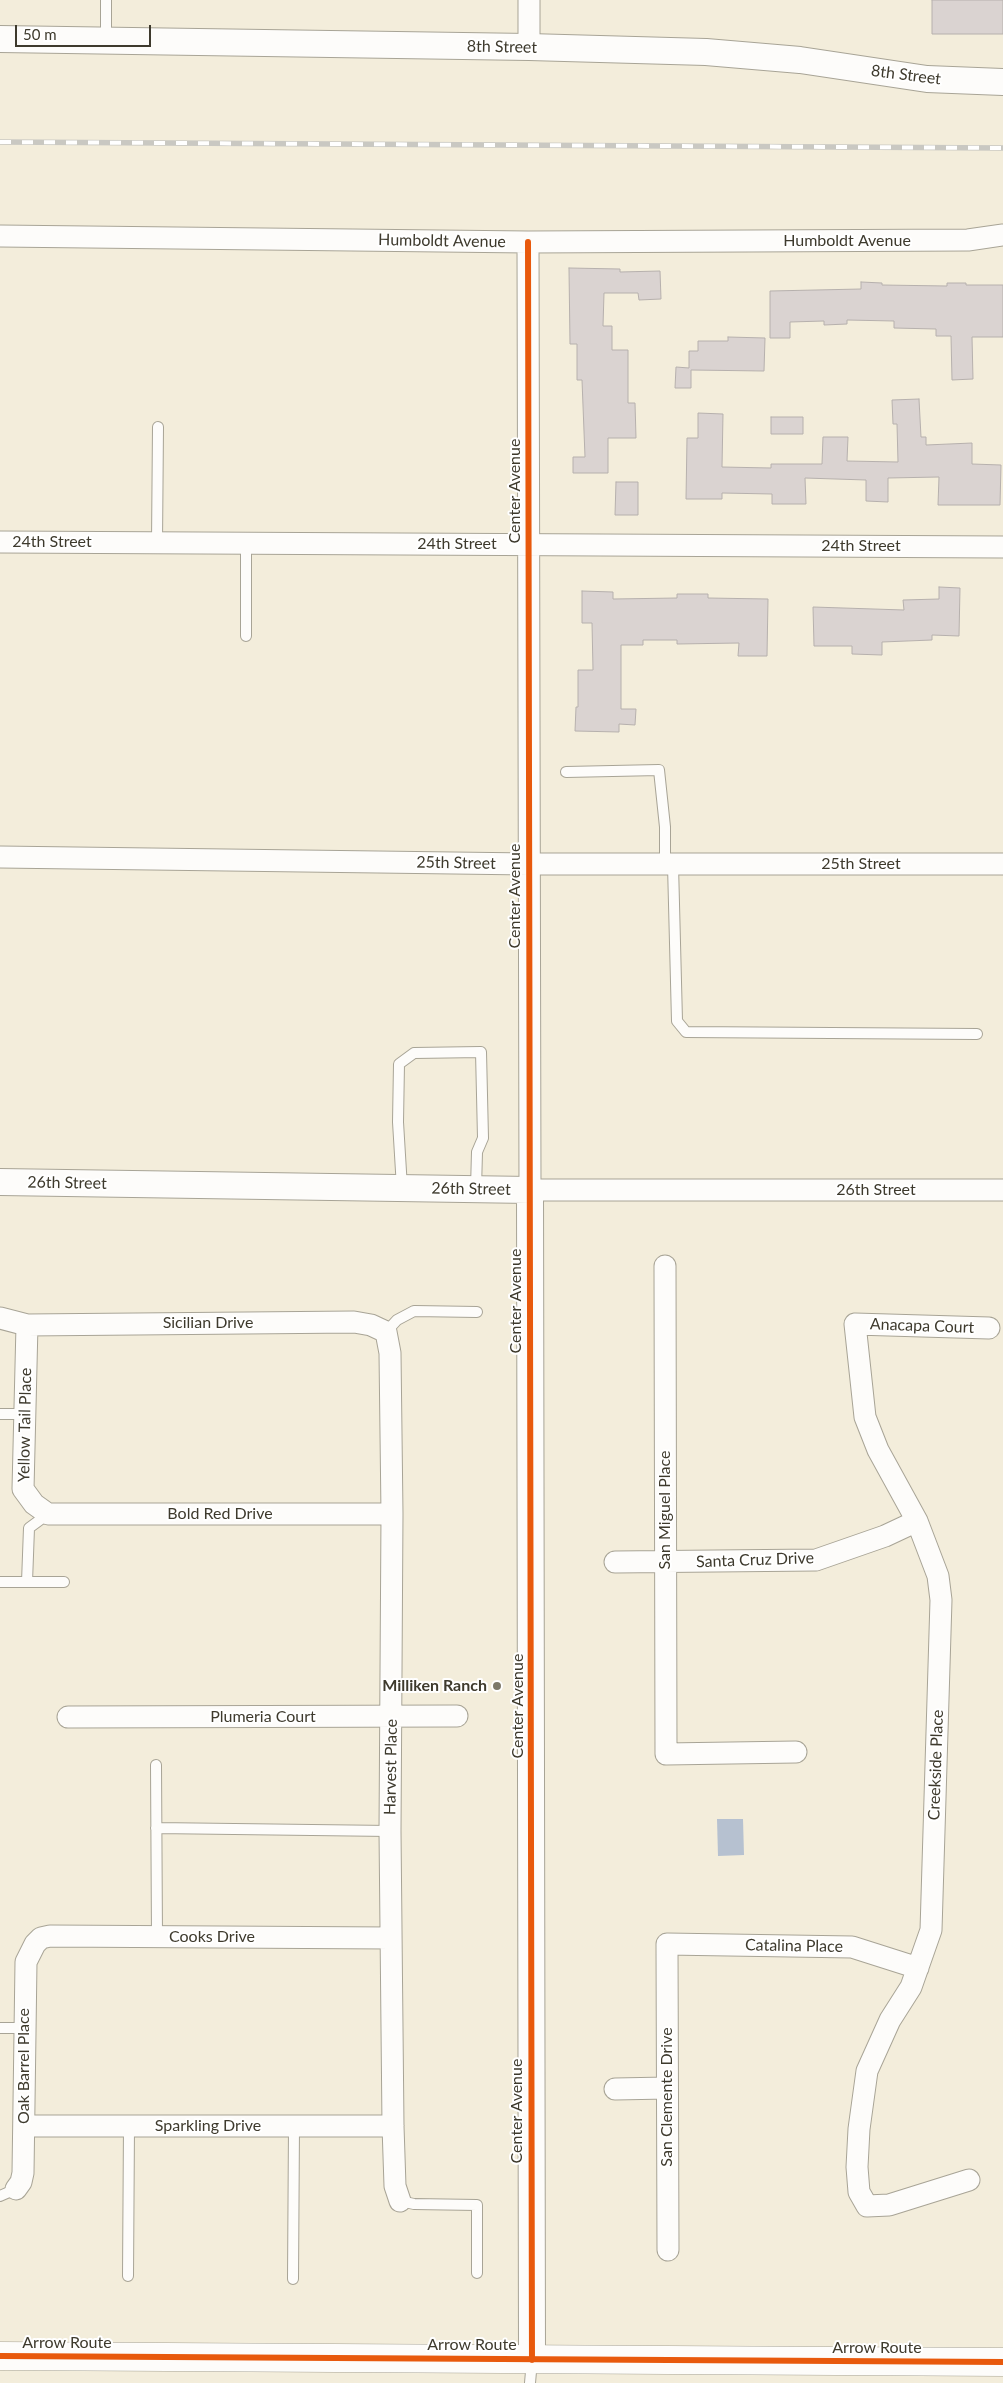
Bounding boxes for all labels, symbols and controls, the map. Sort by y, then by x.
scale bar [18,15,154,47]
text: 50 m [23,25,57,43]
street label: 8th Street [467,37,537,57]
street label: 8th Street [870,61,942,89]
street label: Humboldt Avenue [378,230,506,252]
street label: Humboldt Avenue [783,231,911,251]
street label: Center Avenue [505,439,525,543]
street label: 24th Street [12,532,92,552]
street label: 24th Street [417,534,497,554]
street label: 24th Street [821,536,901,556]
street label: Center Avenue [505,844,525,948]
street label: 25th Street [416,853,496,873]
street label: 25th Street [821,854,901,874]
street label: 26th Street [27,1173,107,1193]
street label: 26th Street [431,1179,511,1199]
street label: 26th Street [836,1180,916,1200]
street label: Center Avenue [506,1249,526,1353]
street label: Sicilian Drive [163,1313,253,1333]
street label: Anacapa Court [870,1315,974,1337]
street label: Yellow Tail Place [14,1368,36,1482]
street label: San Miguel Place [655,1451,675,1569]
street label: Bold Red Drive [167,1504,273,1524]
street label: Santa Cruz Drive [696,1548,814,1572]
street label: Center Avenue [508,1654,528,1758]
place label: Milliken Ranch [382,1676,487,1696]
marker: Milliken Ranch [491,1680,503,1692]
street label: Plumeria Court [210,1707,316,1727]
street label: Creekside Place [924,1709,948,1821]
street label: Harvest Place [381,1719,401,1815]
street label: Cooks Drive [169,1927,255,1947]
street label: Catalina Place [745,1936,843,1956]
street label: Oak Barrel Place [14,2008,34,2124]
street label: San Clemente Drive [657,2027,677,2167]
street label: Center Avenue [507,2059,527,2163]
street label: Sparkling Drive [155,2116,261,2136]
street label: Arrow Route [22,2333,112,2353]
street label: Arrow Route [427,2335,517,2355]
street label: Arrow Route [832,2338,922,2358]

